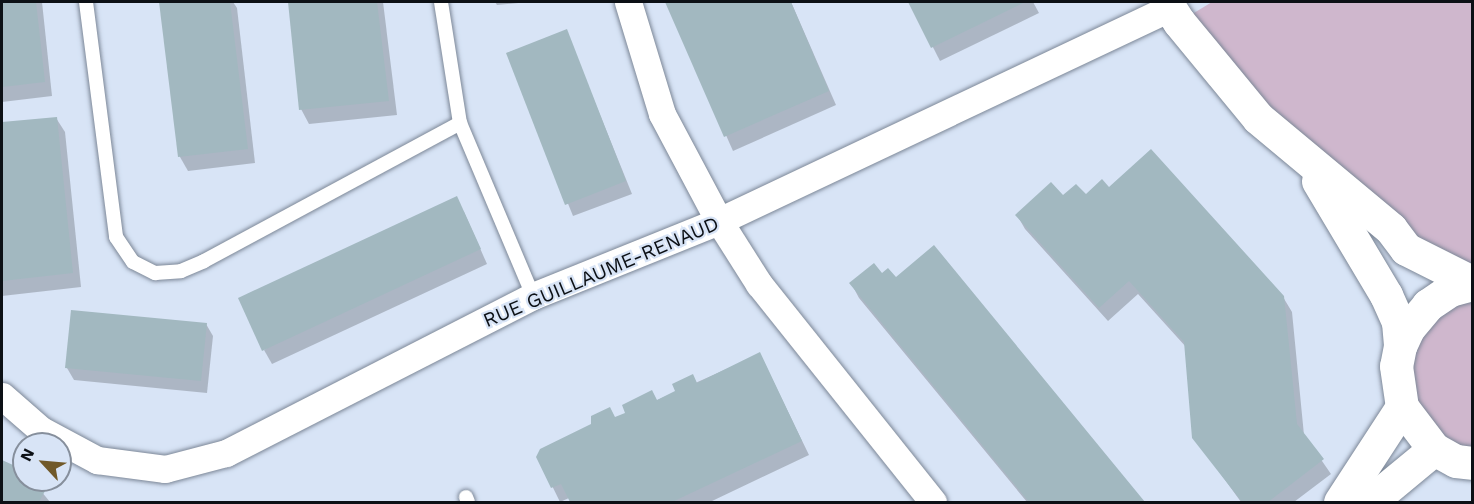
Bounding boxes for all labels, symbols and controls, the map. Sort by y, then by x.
street label: RUE GUILLAUME-RENAUD [480,211,722,333]
north arrow [12,432,72,492]
text: N [16,445,38,464]

